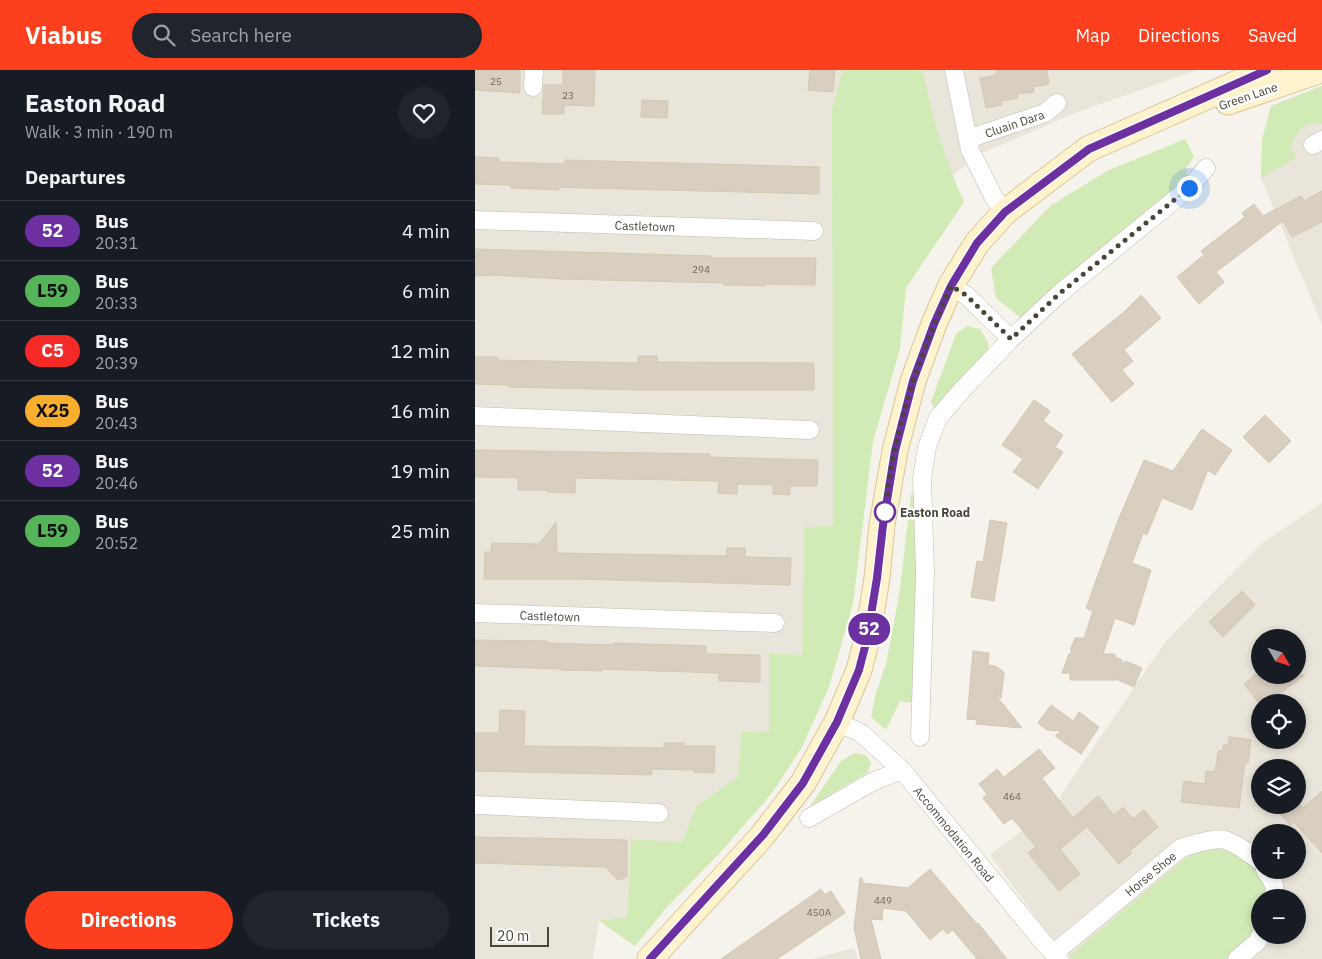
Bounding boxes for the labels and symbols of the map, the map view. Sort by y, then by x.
house number: 25 [490,75,502,88]
street label: Green Lane [1217,79,1280,113]
house number: 23 [562,89,574,102]
street label: Cluain Dara [983,106,1047,140]
your location [1177,176,1202,201]
street label: Castletown [614,217,675,234]
house number: 294 [692,263,710,276]
marker: Easton Road [874,501,896,523]
place label: Easton Road [900,505,970,520]
street label: Castletown [519,607,580,624]
line badge: 52 [847,613,891,645]
north arrow [1251,629,1306,684]
street label: Accommodation Road [911,783,998,884]
house number: 464 [1003,790,1021,803]
street label: Horse Shoe [1122,848,1179,899]
house number: 449 [874,894,892,907]
house number: 450A [807,906,832,919]
scale bar [490,924,549,947]

